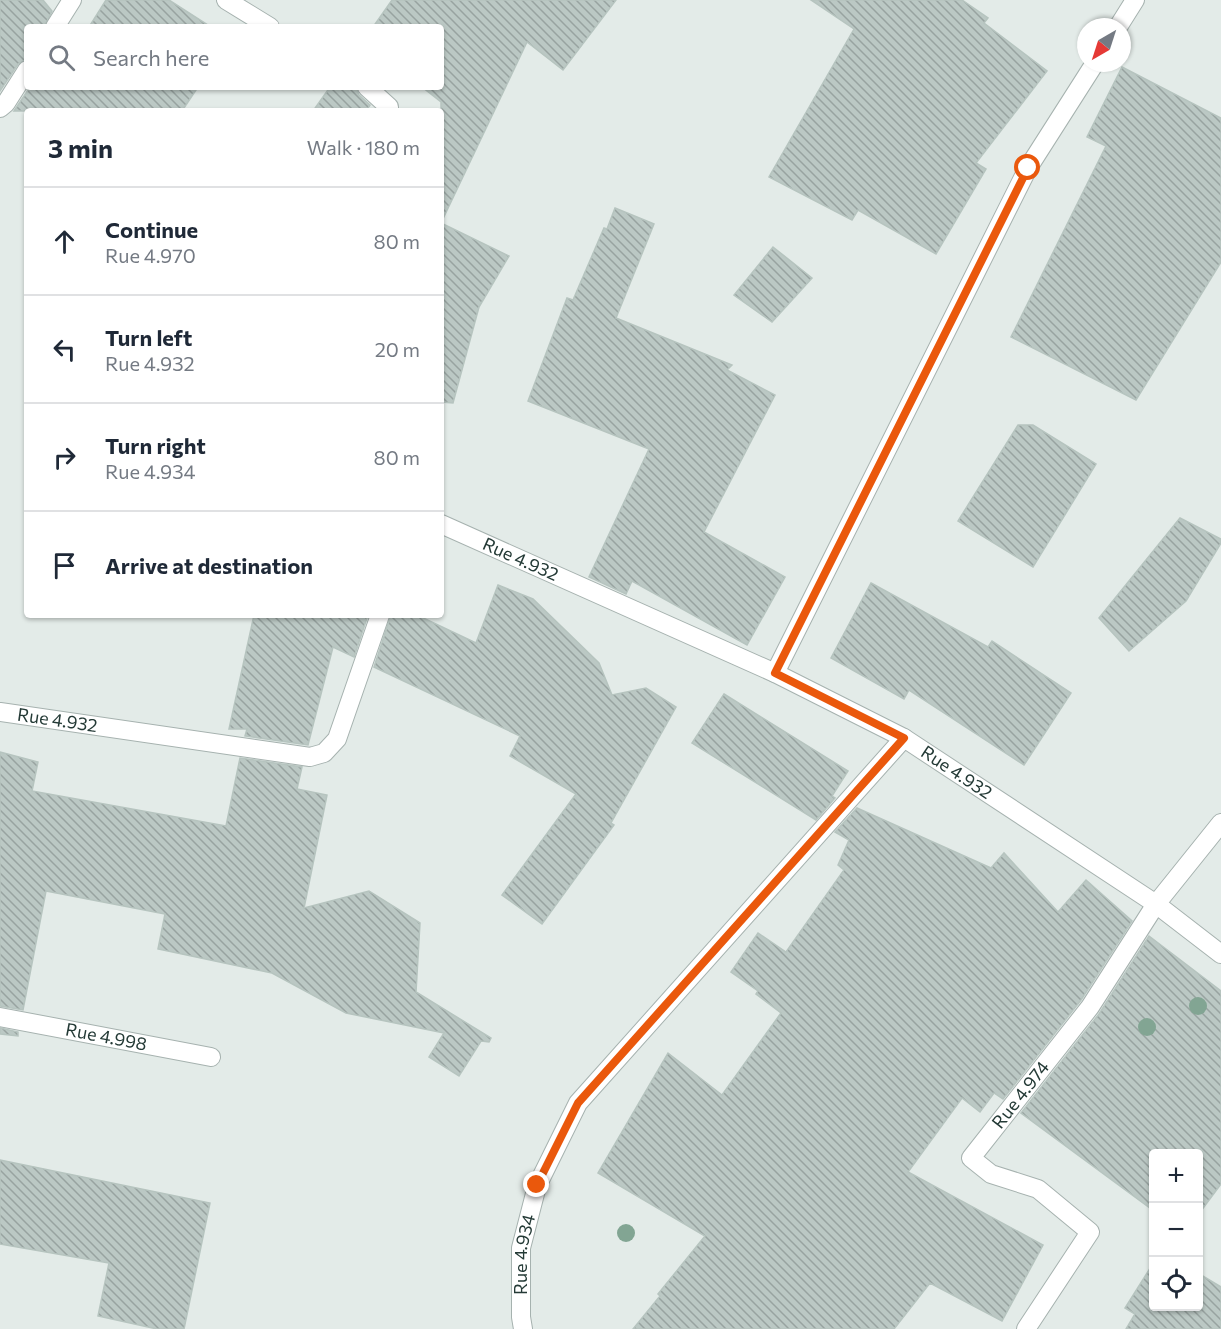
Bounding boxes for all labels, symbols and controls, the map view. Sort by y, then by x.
north arrow [1077,18,1131,72]
search box [24,24,444,90]
icon: search [45,41,78,74]
text: Search here [93,44,209,71]
text: 3 min [48,132,113,163]
text: Walk · 180 m [307,135,420,159]
route start [1014,154,1040,180]
text: Continue [105,216,198,243]
icon: ahead [48,225,81,258]
text: 80 m [374,229,420,253]
text: Rue 4.970 [105,243,196,267]
text: Turn left [105,324,192,351]
icon: left [48,333,81,366]
text: 20 m [375,337,420,361]
text: Rue 4.932 [105,351,195,375]
text: Turn right [105,432,206,459]
icon: right [48,441,81,474]
text: 80 m [374,445,420,469]
text: Rue 4.934 [105,459,196,483]
street label: Rue 4.932 [480,532,562,585]
icon: arrive [48,549,81,582]
text: Arrive at destination [105,552,313,579]
street label: Rue 4.932 [16,703,99,736]
street label: Rue 4.932 [917,740,997,803]
street label: Rue 4.998 [64,1018,149,1055]
street label: Rue 4.974 [987,1056,1053,1132]
map controls [1149,1149,1203,1311]
button: + [1149,1149,1203,1203]
route end [523,1171,549,1197]
button: − [1149,1203,1203,1257]
street label: Rue 4.934 [509,1211,539,1295]
button: locate [1149,1257,1203,1311]

